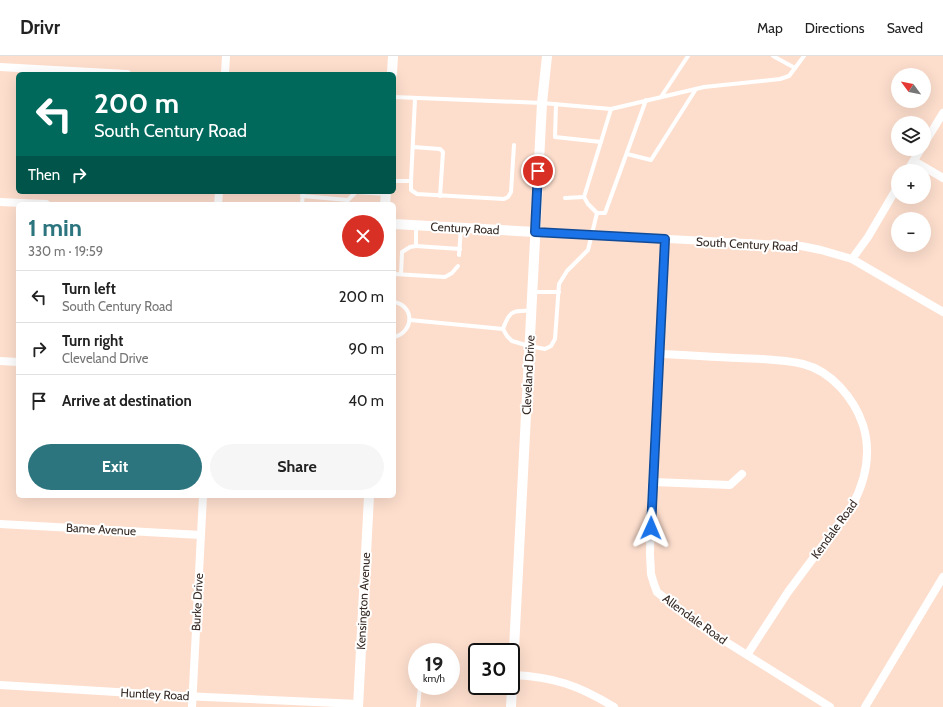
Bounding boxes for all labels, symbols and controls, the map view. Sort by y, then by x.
text: Drivr [20,16,60,39]
text: Map [757,19,783,37]
text: Directions [805,19,865,37]
text: Saved [887,19,923,37]
north arrow [891,68,931,108]
map controls [891,68,931,252]
text: 200 m [94,86,179,120]
icon: left [28,88,80,140]
button: layers [891,116,931,156]
text: South Century Road [94,120,247,142]
pin [521,154,555,188]
icon: arrive [527,160,549,182]
icon: right [68,164,90,186]
button: + [891,164,931,204]
text: Then [28,166,60,184]
button: − [891,212,931,252]
text: 1 min [28,213,82,242]
button: close [342,215,384,257]
street label: Century Road [430,219,500,237]
street label: South Century Road [696,234,798,254]
text: 330 m · 19:59 [28,243,103,259]
text: Turn left [62,280,116,298]
icon: left [28,286,50,308]
text: 200 m [339,288,384,306]
text: South Century Road [62,298,173,314]
text: Turn right [62,332,123,350]
street label: Cleveland Drive [518,335,538,415]
icon: right [28,338,50,360]
text: 90 m [348,340,384,358]
text: Cleveland Drive [62,350,148,366]
icon: arrive [28,390,50,412]
text: Arrive at destination [62,392,192,410]
text: 40 m [348,392,384,410]
button: Exit [28,444,202,490]
button: Share [210,444,384,490]
street label: Kendale Road [808,497,860,561]
position arrow [630,507,672,549]
street label: Bame Avenue [65,520,137,538]
street label: Kensington Avenue [353,552,373,650]
street label: Burke Drive [188,573,206,631]
street label: Allendale Road [660,591,730,647]
speed limit sign: 30 [468,643,520,695]
text: 19 [425,652,443,676]
text: km/h [423,672,445,685]
street label: Huntley Road [120,685,190,703]

